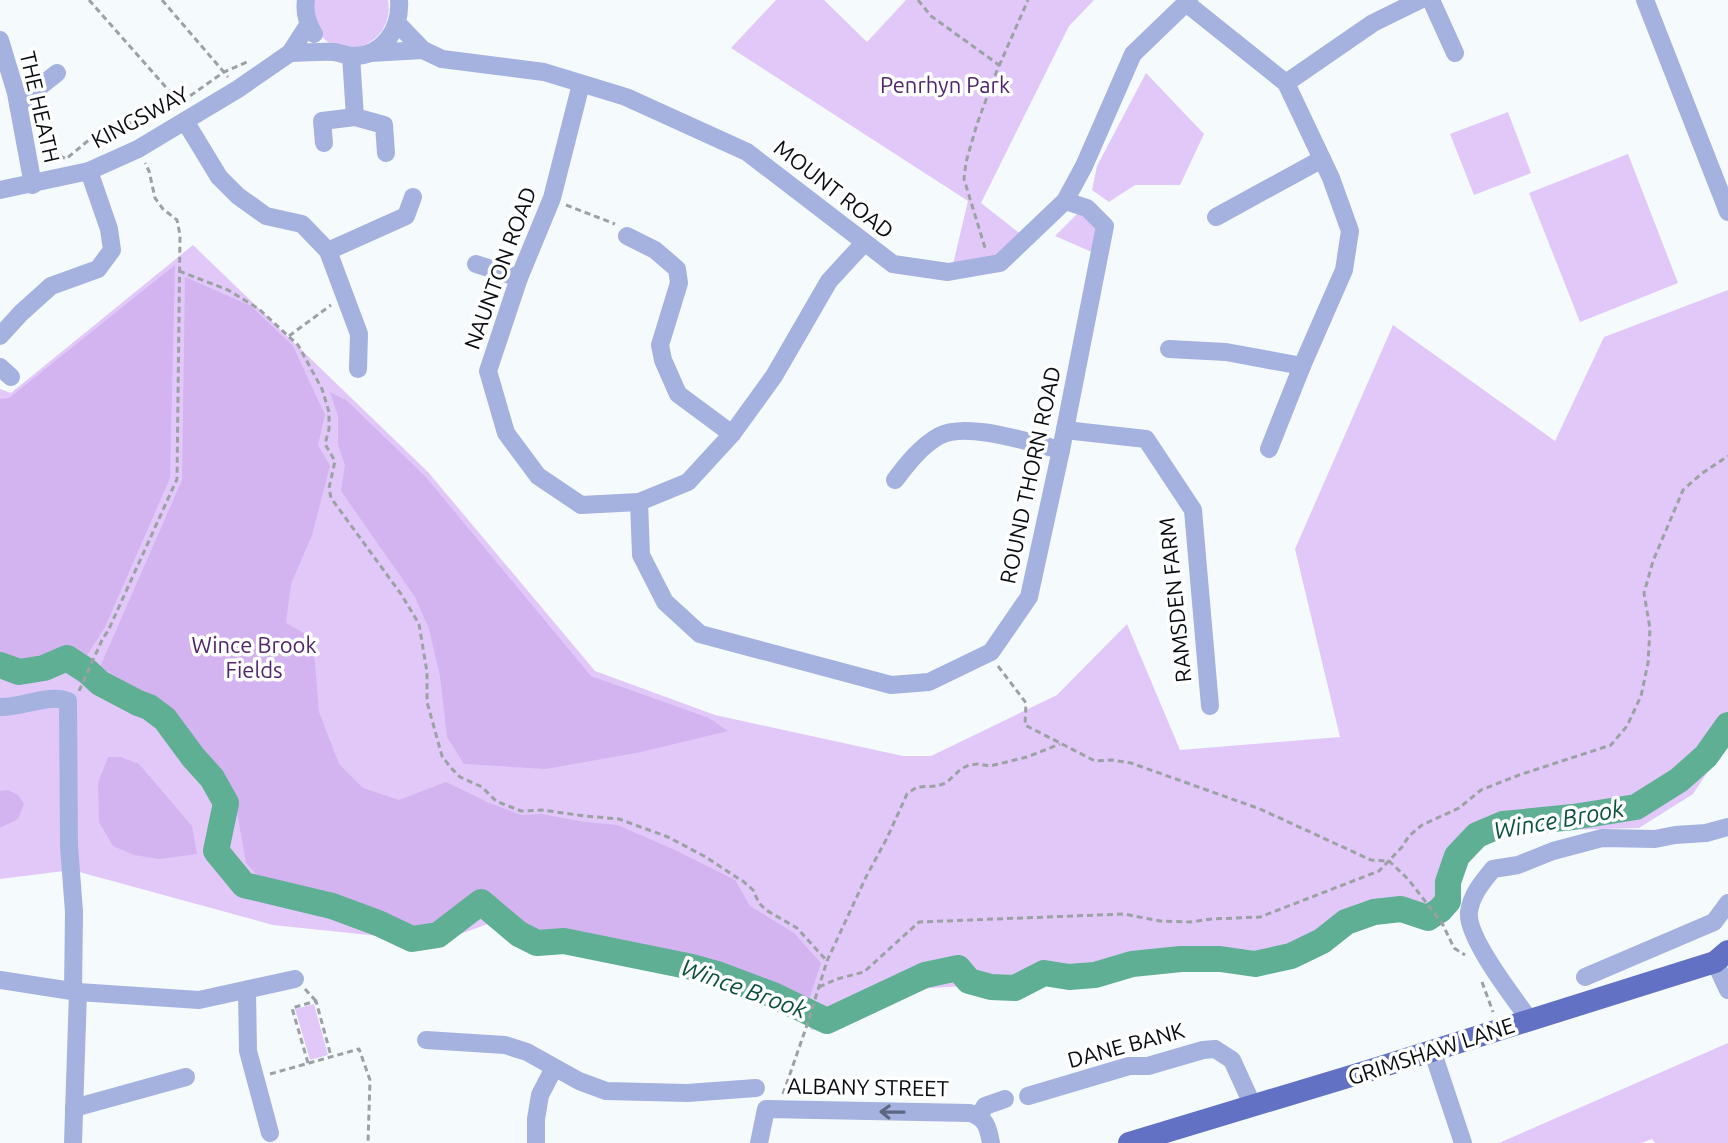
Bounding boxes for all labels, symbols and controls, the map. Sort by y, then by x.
street label: THE HEATH [16,49,65,165]
park label: Penrhyn Park [880,72,1010,97]
street label: KINGSWAY [87,80,193,153]
street label: MOUNT ROAD [770,134,899,243]
street label: NAUNTON ROAD [459,183,540,352]
street label: ROUND THORN ROAD [994,364,1065,586]
street label: RAMSDEN FARM [1153,516,1196,684]
park label: Wince Brook Fields [191,632,317,682]
water label: Wince Brook [1492,795,1627,844]
water label: Wince Brook [678,953,811,1024]
street label: GRIMSHAW LANE [1344,1012,1517,1089]
street label: DANE BANK [1065,1017,1188,1072]
street label: ALBANY STREET [787,1073,949,1100]
one-way arrow [879,1104,906,1119]

